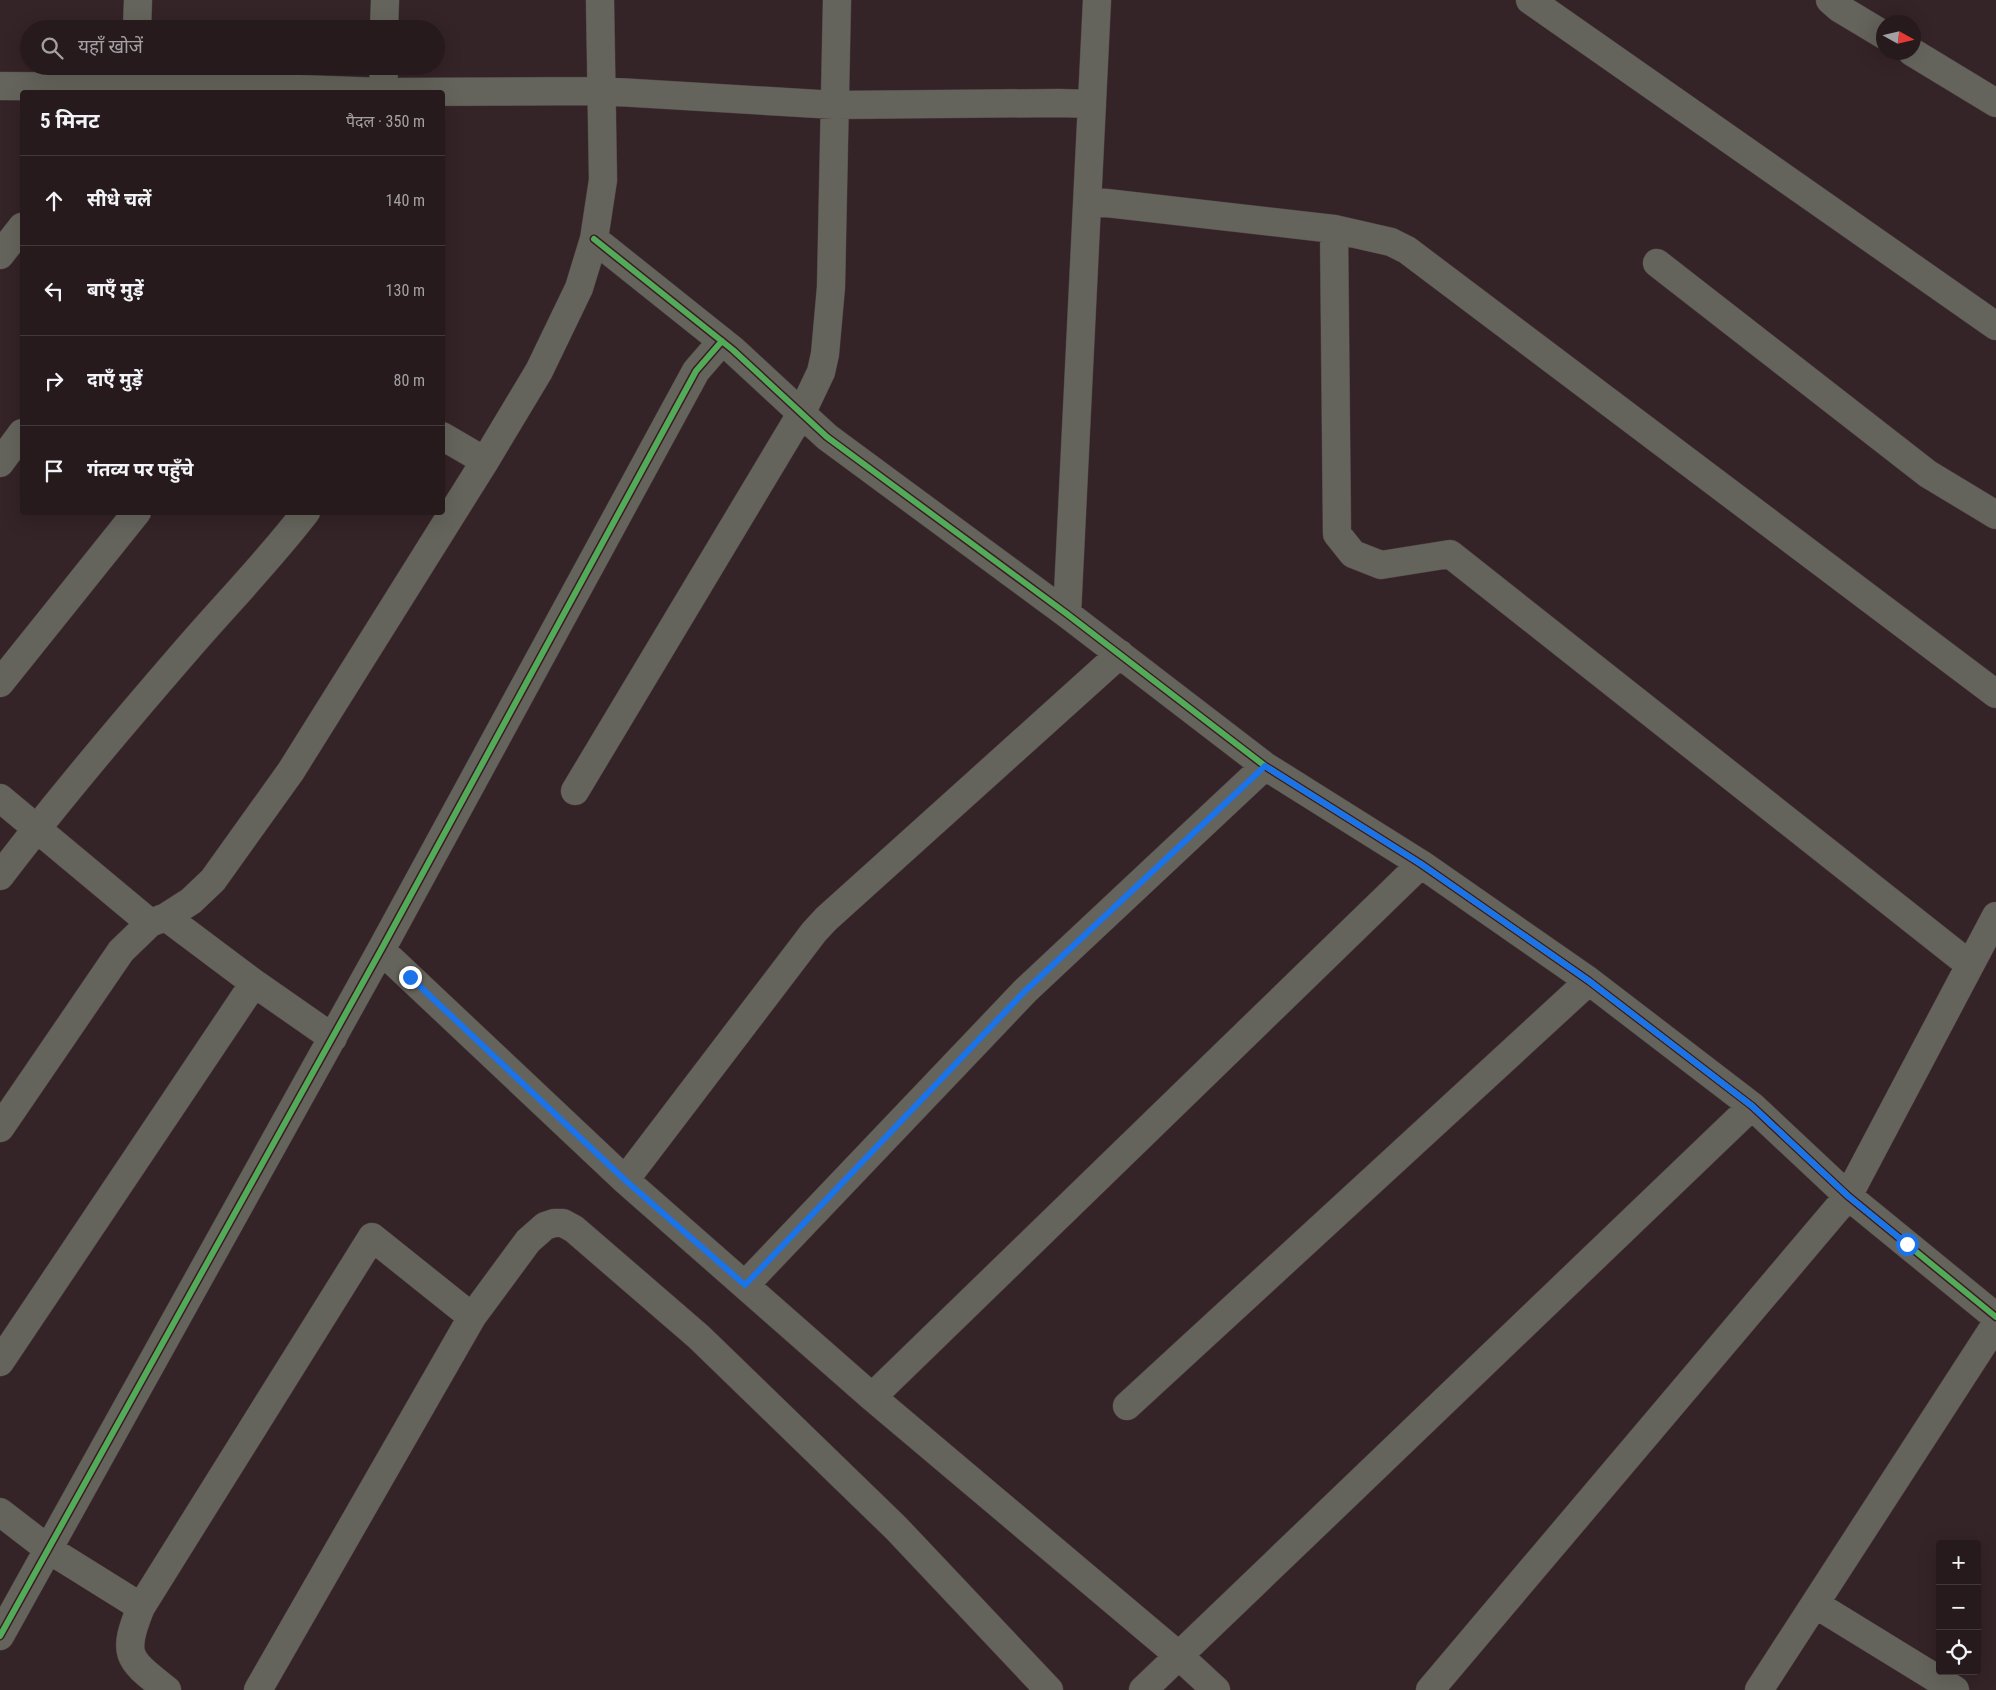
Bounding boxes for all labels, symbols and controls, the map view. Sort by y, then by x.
north arrow [1876,15,1921,60]
search box [20,20,445,75]
icon: search [38,34,66,62]
text: यहाँ खोजें [78,35,143,58]
text: 5 मिनट [40,109,100,133]
text: पैदल · 350 m [346,112,425,131]
icon: ahead [40,187,68,215]
text: सीधे चलें [87,188,151,211]
text: 140 m [386,191,425,210]
icon: left [40,277,68,305]
text: बाएँ मुड़ें [87,278,143,301]
text: 130 m [386,281,425,300]
icon: right [40,367,68,395]
text: दाएँ मुड़ें [87,368,142,391]
text: 80 m [393,371,425,390]
icon: arrive [40,457,68,485]
text: गंतव्य पर पहुँचे [87,458,193,481]
route end [399,966,422,989]
route start [1896,1233,1919,1256]
map controls [1936,1540,1981,1675]
button: + [1936,1540,1981,1585]
button: − [1936,1585,1981,1630]
button: locate [1936,1630,1981,1675]

